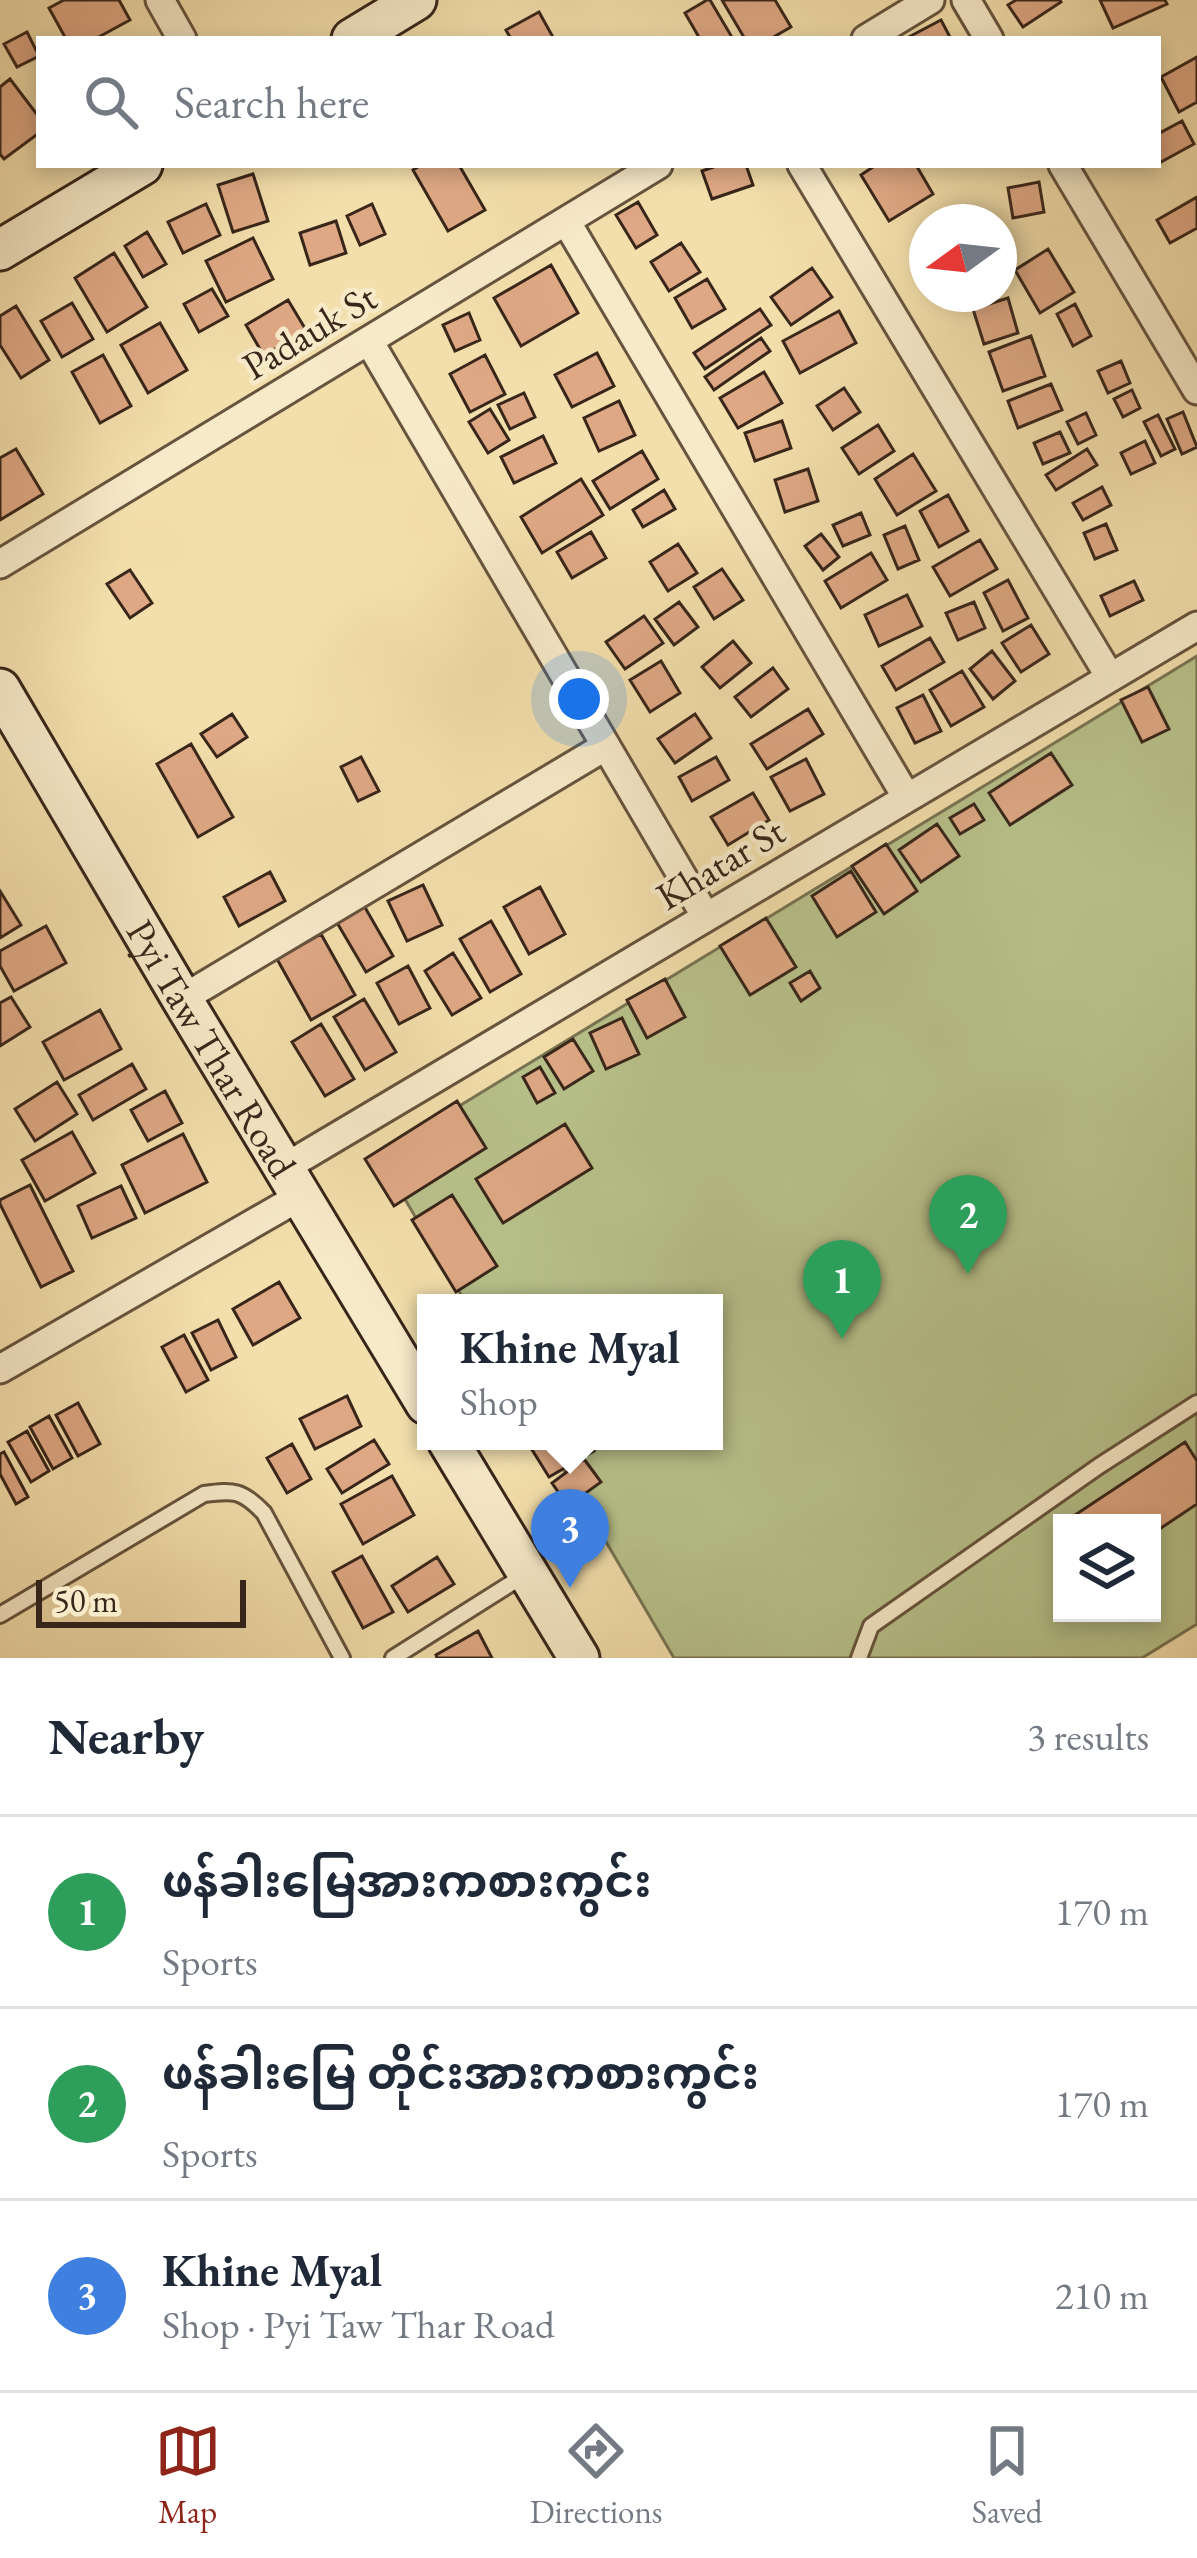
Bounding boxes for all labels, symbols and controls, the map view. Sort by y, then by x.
search box [36,36,1161,168]
icon: search [78,69,144,135]
text: Search here [174,73,369,131]
north arrow [909,204,1017,312]
street label: Padauk St [233,272,386,391]
your location [549,669,609,729]
street label: Khatar St [647,805,794,922]
street label: Pyi Taw Thar Road [115,910,308,1187]
pin: 2 [929,1175,1007,1274]
pin: 1 [803,1240,881,1339]
popup [417,1294,723,1450]
text: Khine Myal [460,1318,680,1376]
text: Shop [460,1376,538,1427]
pin: 3 [531,1489,609,1588]
map controls [1053,1514,1161,1622]
button: layers [1053,1514,1161,1622]
scale bar [36,1574,246,1627]
text: 50 m [54,1579,118,1622]
text: Nearby [48,1703,204,1769]
text: 3 results [1027,1711,1149,1762]
text: ဖန်ခါးမြေအားကစားကွင်း [162,1852,651,1910]
text: 1 [77,1886,97,1937]
text: 170 m [1055,1886,1149,1937]
text: Sports [162,1936,258,1987]
text: ဖန်ခါးမြေ တိုင်းအားကစားကွင်း [162,2044,759,2102]
text: 2 [77,2078,97,2129]
text: 170 m [1055,2078,1149,2129]
text: Sports [162,2128,258,2179]
text: Khine Myal [162,2241,382,2299]
text: 3 [77,2270,97,2321]
text: 210 m [1055,2270,1149,2321]
text: Shop · Pyi Taw Thar Road [162,2299,555,2350]
tab: Map [155,2418,221,2533]
tab: Directions [530,2418,663,2533]
tab: Saved [972,2418,1042,2533]

